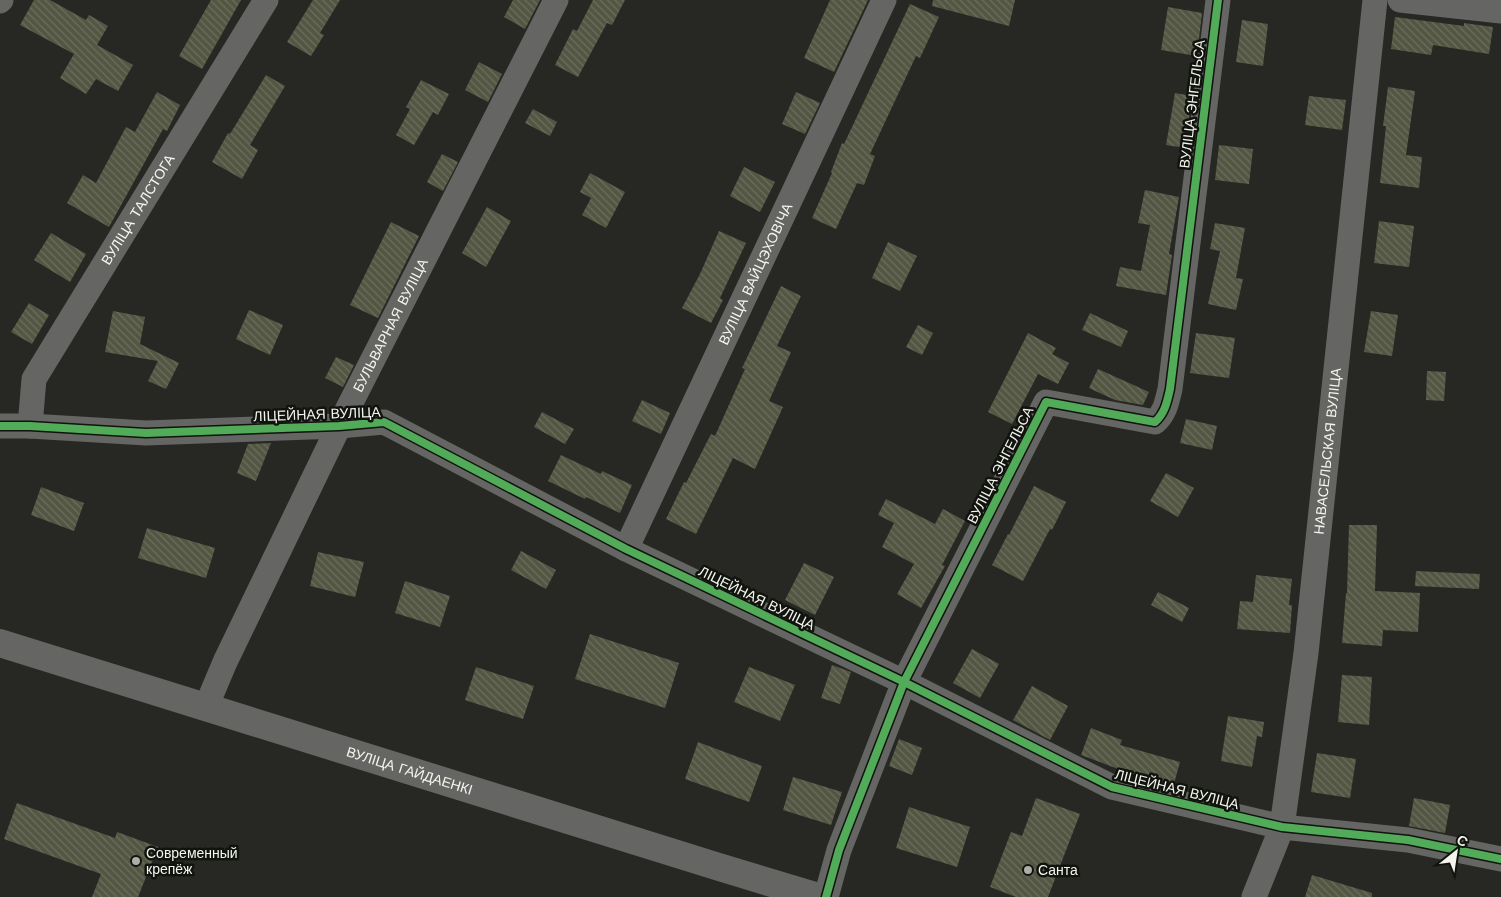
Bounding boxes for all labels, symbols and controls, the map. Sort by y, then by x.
street label: ВУЛІЦА ЭНГЕЛЬСА [1176,38,1208,169]
street label: ВУЛІЦА ТАЛСТОГА [98,151,178,267]
street label: ВУЛІЦА ВАЙЦЭХОВІЧА [715,200,796,347]
street label: БУЛЬВАРНАЯ ВУЛІЦА [350,255,431,395]
street label: НАВАСЕЛЬСКАЯ ВУЛІЦА [1311,366,1344,535]
street label: ЛІЦЕЙНАЯ ВУЛІЦА [253,403,382,424]
street label: ВУЛІЦА ЭНГЕЛЬСА [964,403,1037,526]
street label: ЛІЦЕЙНАЯ ВУЛІЦА [696,562,819,633]
street label: ВУЛІЦА ГАЙДАЕНКІ [345,743,475,798]
street label: ЛІЦЕЙНАЯ ВУЛІЦА [1113,765,1242,812]
north arrow [1431,827,1481,877]
text: С [1454,831,1471,850]
place label: Современный крепёж [146,845,238,877]
marker: Современный крепёж [130,855,142,867]
place label: Санта [1038,862,1078,878]
marker: Санта [1022,864,1034,876]

